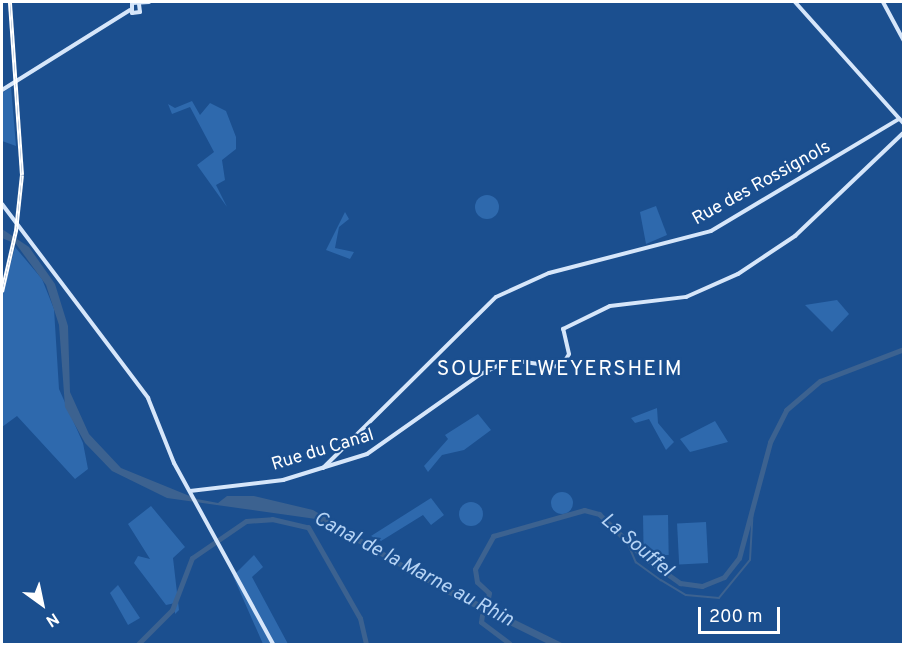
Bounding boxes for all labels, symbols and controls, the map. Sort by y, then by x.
street label: Rue des Rossignols [689,137,835,231]
district label: SOUFFELWEYERSHEIM [437,357,683,383]
street label: Rue du Canal [269,425,377,477]
water label: Canal de la Marne au Rhin [309,507,517,633]
water label: La Souffel [595,509,677,583]
north arrow [12,574,72,634]
scale bar [701,595,784,633]
text: 200 m [709,606,762,629]
text: N [42,608,62,631]

